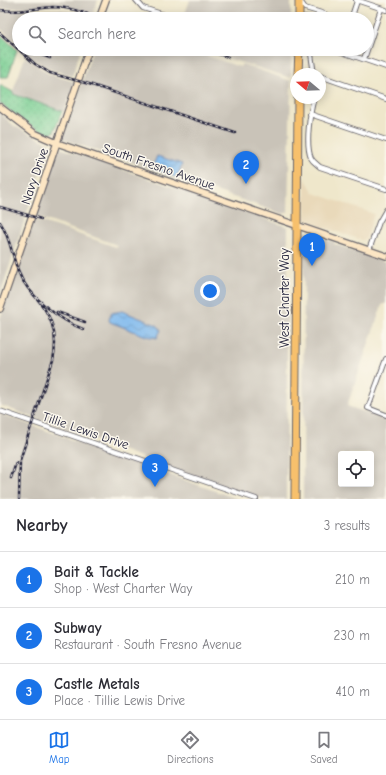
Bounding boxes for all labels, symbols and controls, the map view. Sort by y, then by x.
search box [12,12,374,56]
icon: search [26,23,48,45]
text: Search here [58,25,136,43]
north arrow [290,68,326,104]
street label: South Fresno Avenue [101,140,218,193]
street label: Navy Drive [18,145,51,206]
pin: 2 [233,151,259,184]
pin: 1 [299,233,325,266]
street label: West Charter Way [277,248,292,348]
your location [200,281,220,301]
street label: Tillie Lewis Drive [41,409,132,452]
map controls [338,451,374,487]
button: locate [338,451,374,487]
pin: 3 [142,454,168,487]
text: Nearby [16,516,67,535]
text: 3 results [324,518,370,533]
text: Bait & Tackle [54,563,139,581]
text: 1 [26,572,32,587]
text: 210 m [335,572,370,587]
text: Shop · West Charter Way [54,581,192,596]
text: Subway [54,619,102,637]
text: 2 [26,628,32,643]
text: 230 m [334,628,370,643]
text: Restaurant · South Fresno Avenue [54,637,242,652]
text: Castle Metals [54,675,140,693]
text: 3 [26,684,32,699]
text: 410 m [336,684,370,699]
text: Place · Tillie Lewis Drive [54,693,185,708]
tab: Map [48,729,70,766]
tab: Directions [167,729,214,766]
tab: Saved [310,729,338,766]

